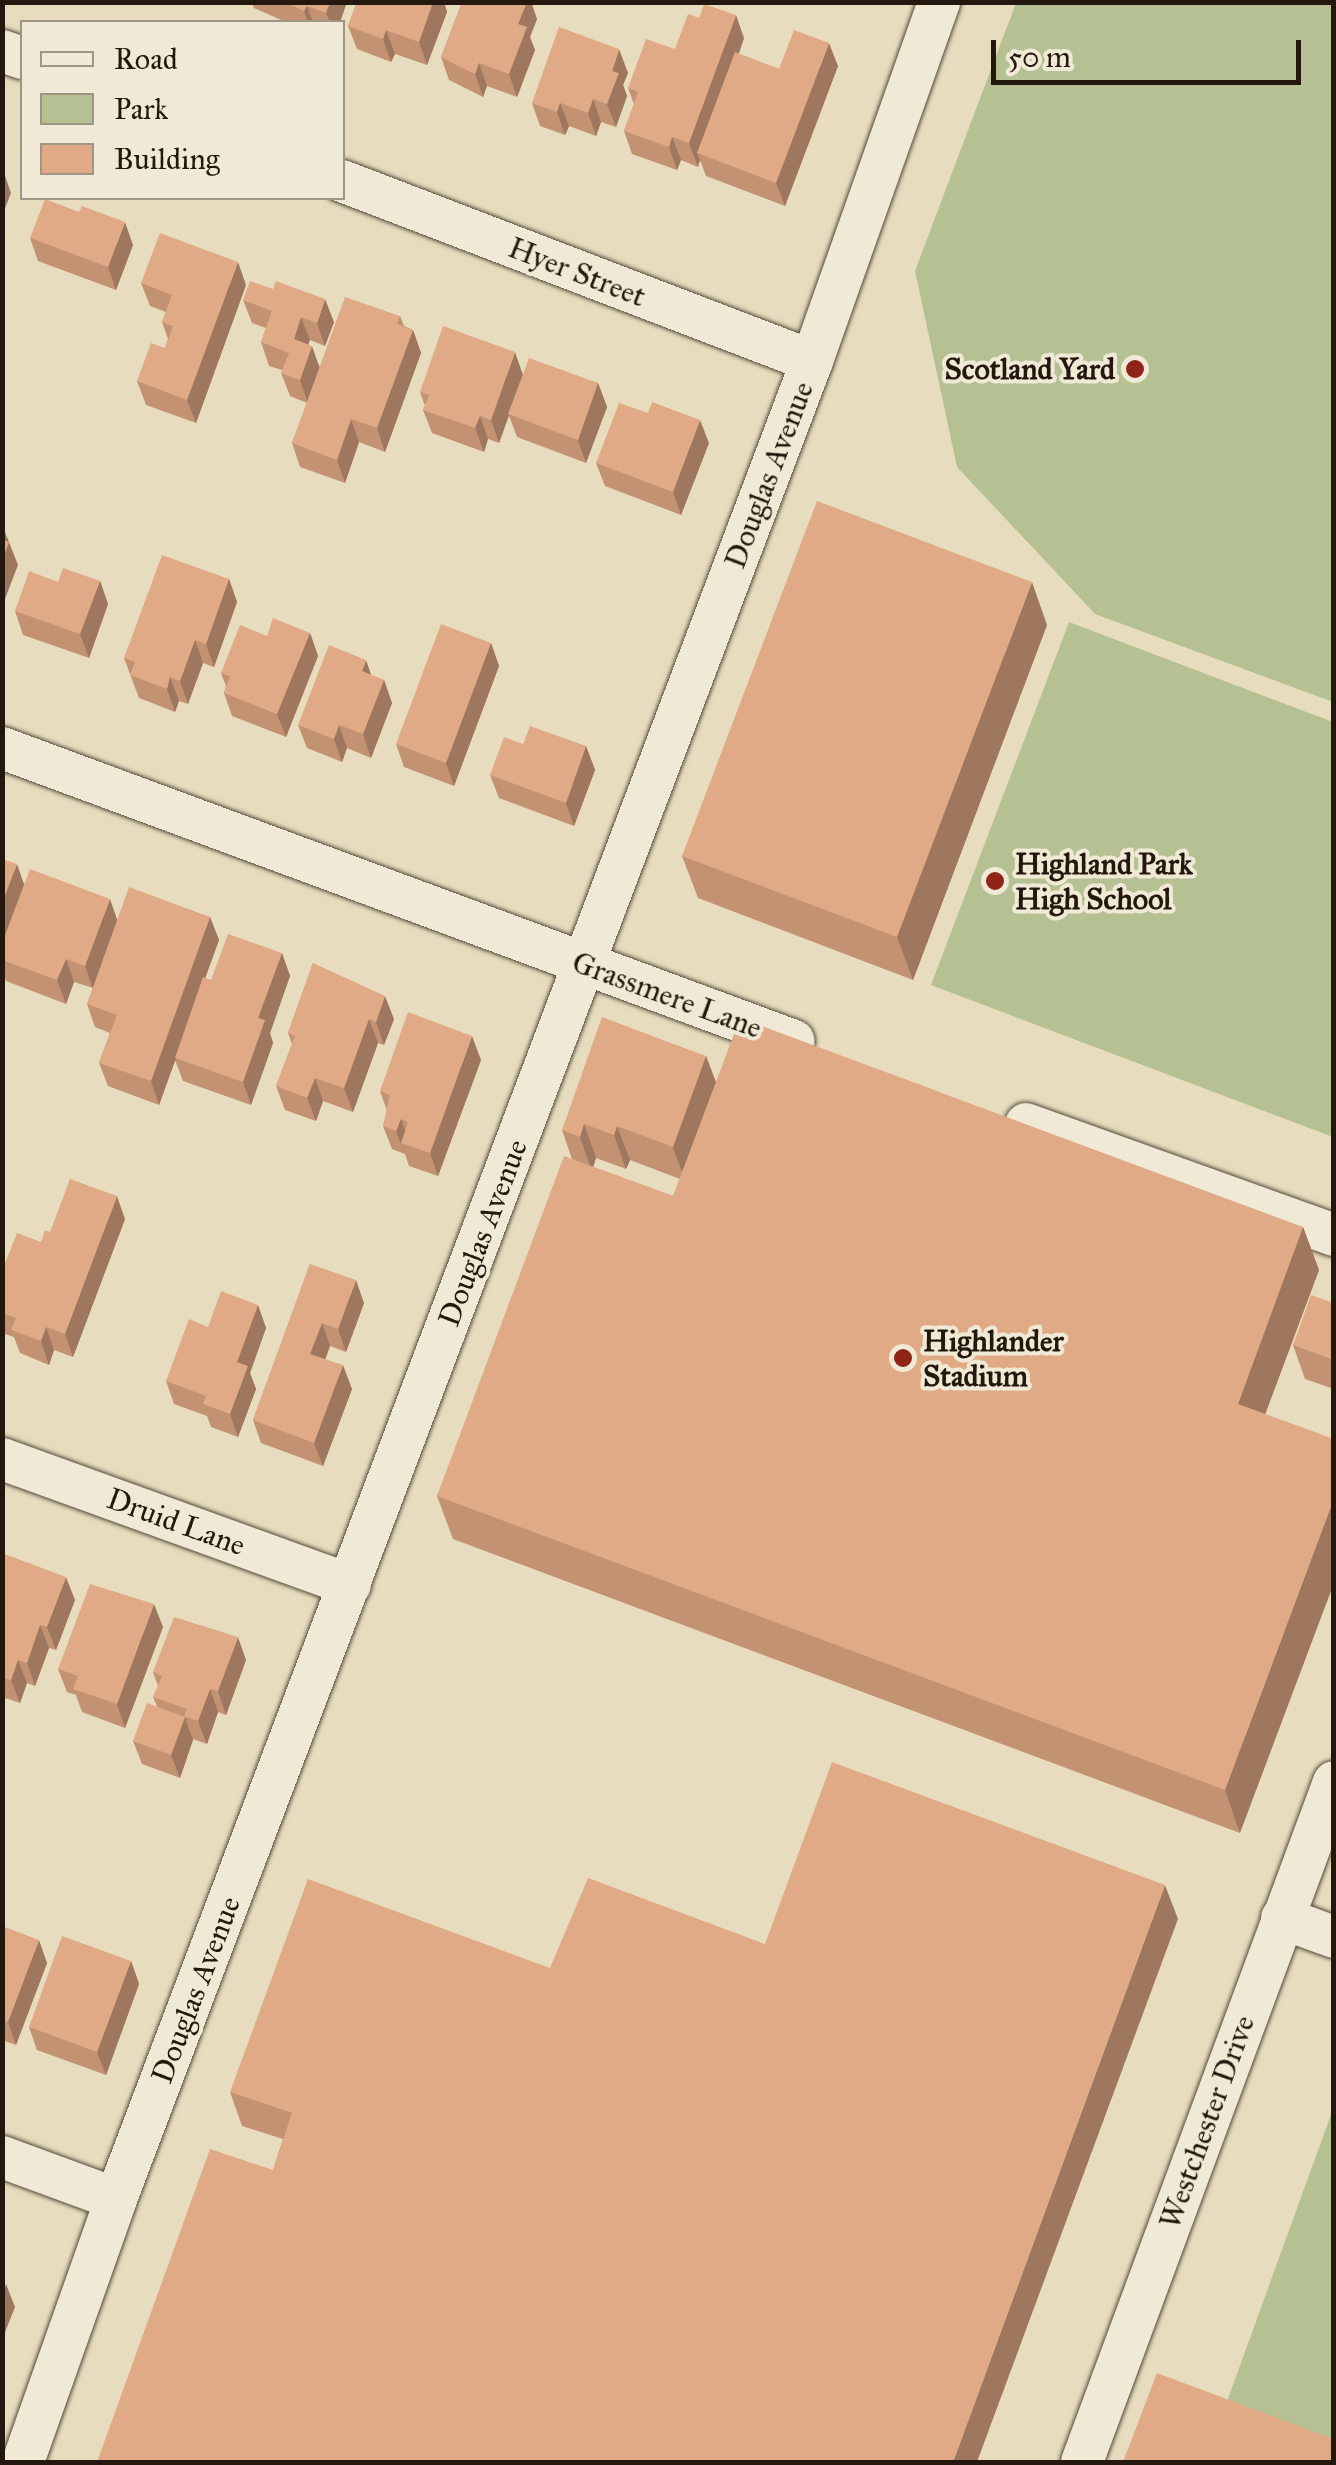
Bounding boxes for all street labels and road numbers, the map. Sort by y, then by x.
street label: Hyer Street [503,229,651,315]
street label: Douglas Avenue [717,376,821,574]
street label: Grassmere Lane [567,944,767,1046]
street label: Douglas Avenue [431,1134,535,1332]
street label: Druid Lane [102,1480,250,1564]
street label: Douglas Avenue [144,1891,248,2089]
street label: Westchester Drive [1152,2011,1262,2233]

